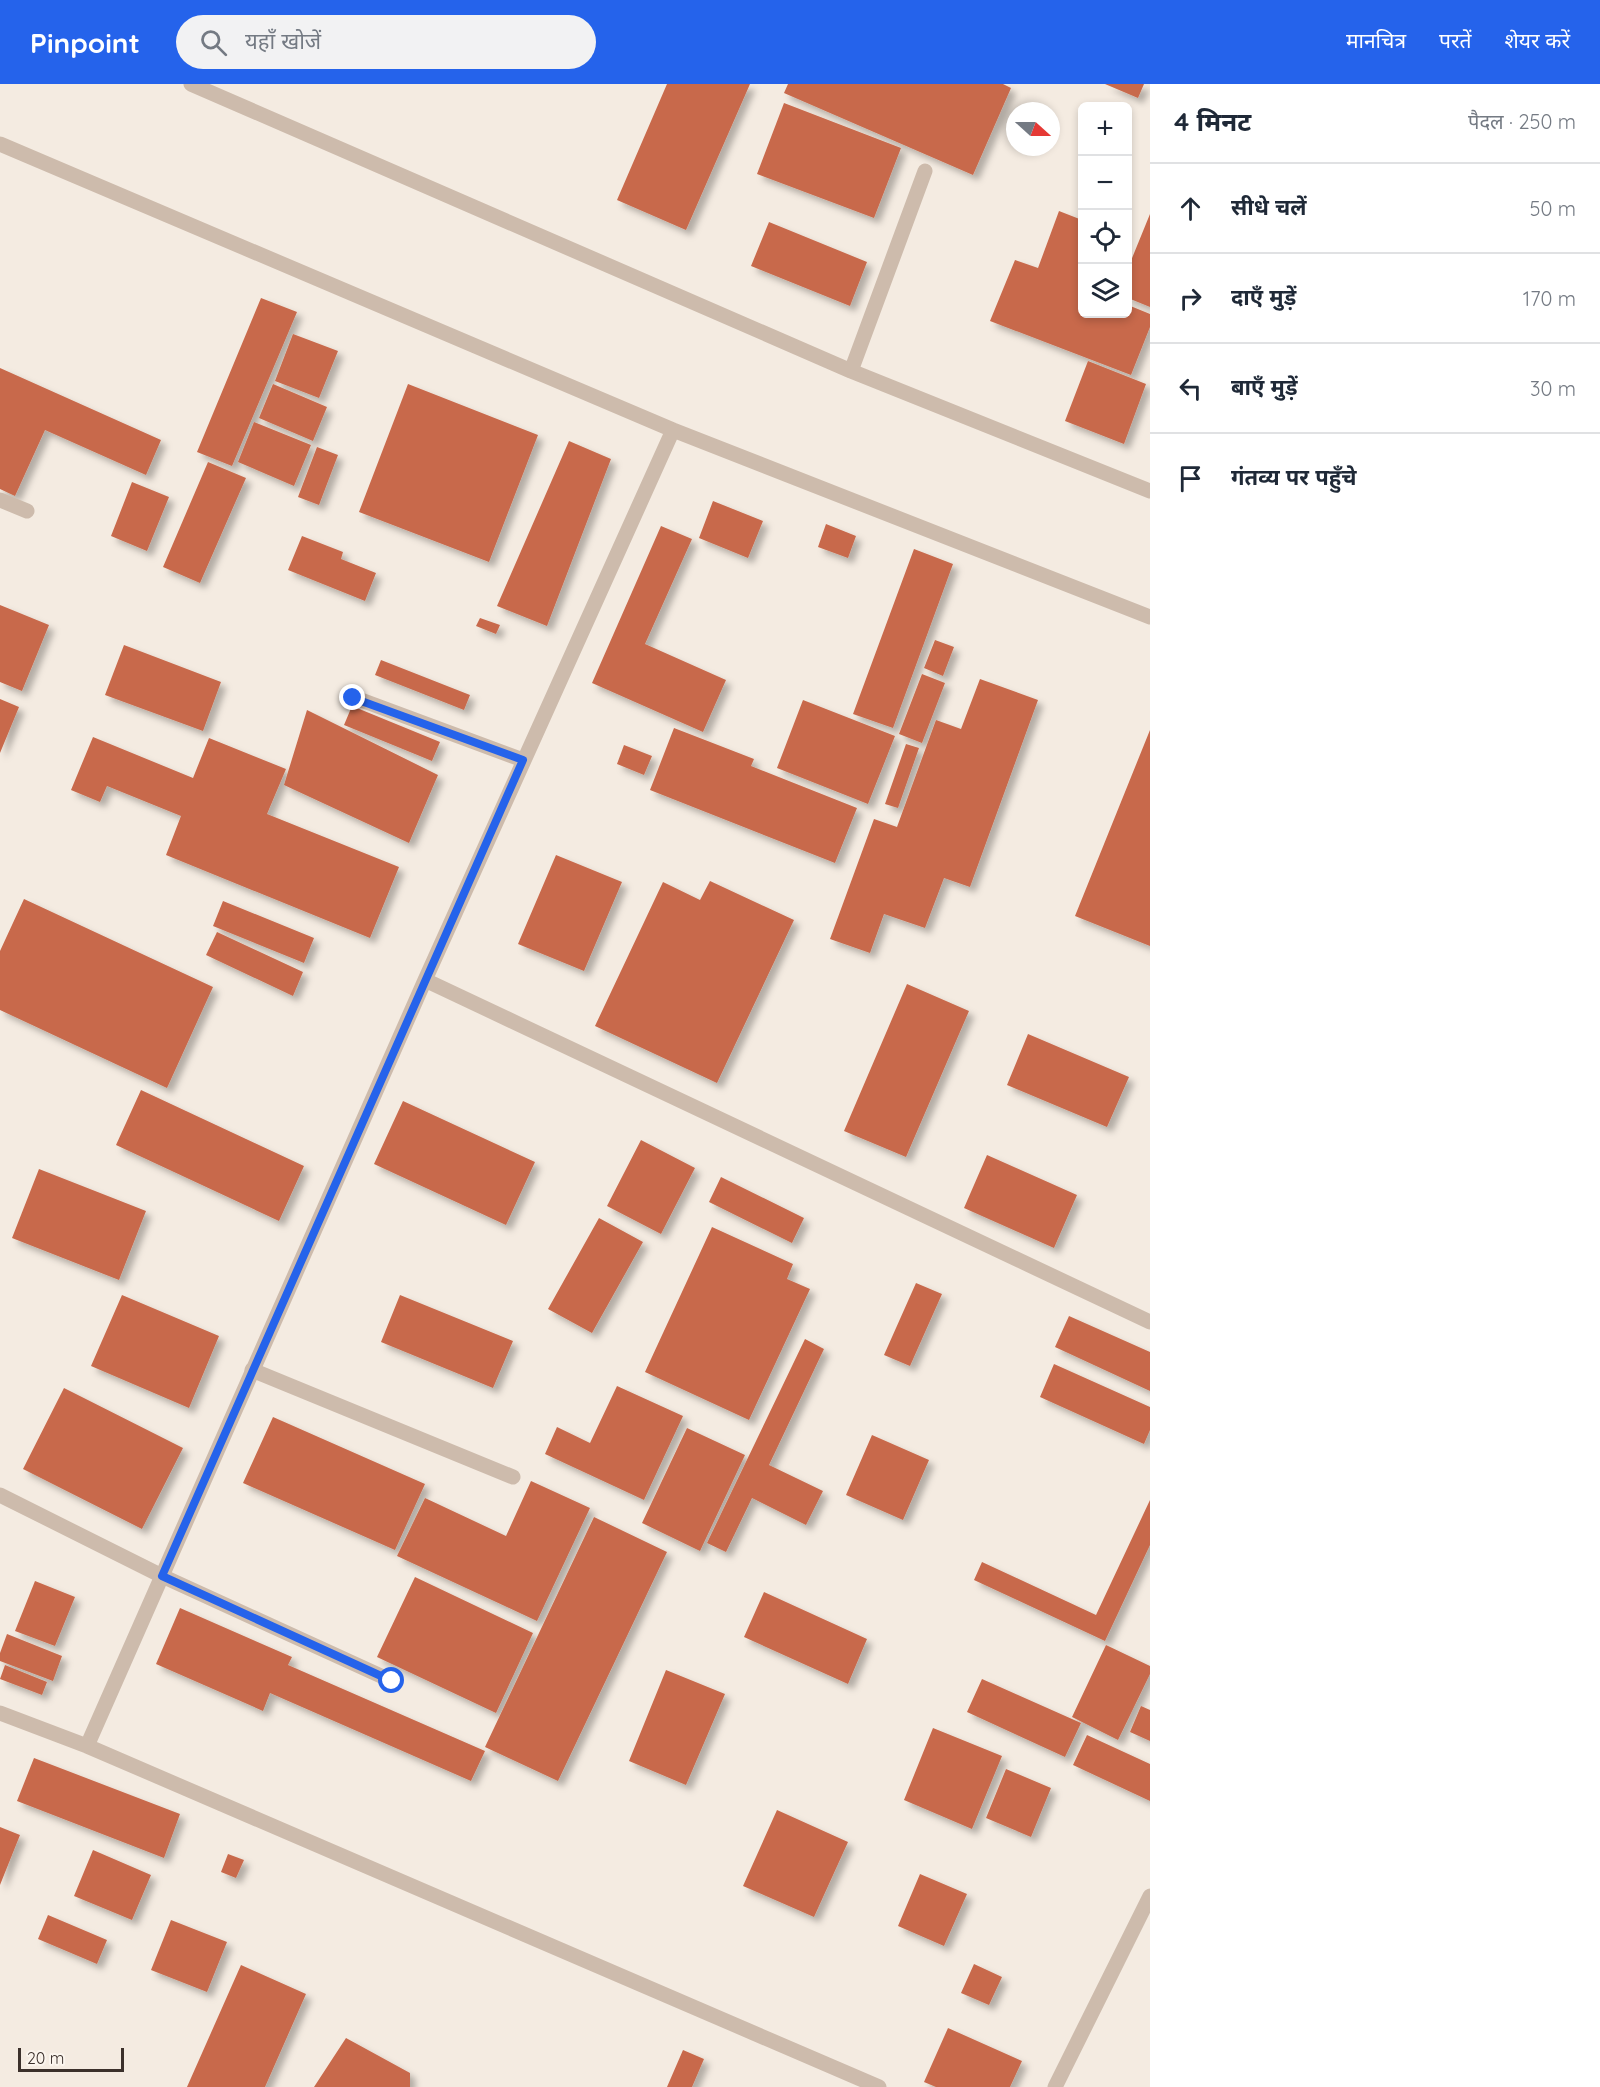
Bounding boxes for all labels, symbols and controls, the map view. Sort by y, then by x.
search box [176,15,596,69]
text: Pinpoint [30,25,140,60]
icon: search [197,26,230,59]
text: यहाँ खोजें [245,27,321,55]
text: मानचित्र [1346,27,1406,53]
text: परतें [1439,27,1472,53]
text: शेयर करें [1505,27,1570,53]
north arrow [1006,102,1060,156]
map controls [1078,102,1132,318]
button: + [1078,102,1132,156]
text: 4 मिनट [1174,105,1251,138]
text: पैदल · 250 m [1468,109,1576,134]
button: − [1078,156,1132,210]
icon: ahead [1174,192,1207,225]
text: सीधे चलें [1231,193,1307,221]
text: 50 m [1530,196,1576,221]
button: locate [1078,210,1132,264]
button: layers [1078,264,1132,318]
icon: right [1174,282,1207,315]
text: दाएँ मुड़ें [1231,283,1296,311]
text: 170 m [1523,286,1576,311]
icon: left [1174,372,1207,405]
text: बाएँ मुड़ें [1231,373,1297,401]
text: 30 m [1530,376,1576,401]
icon: arrive [1174,462,1207,495]
text: गंतव्य पर पहुँचे [1231,463,1356,491]
route end [339,684,365,710]
route start [378,1667,404,1693]
scale bar [18,2045,124,2072]
text: 20 m [27,2048,64,2068]

